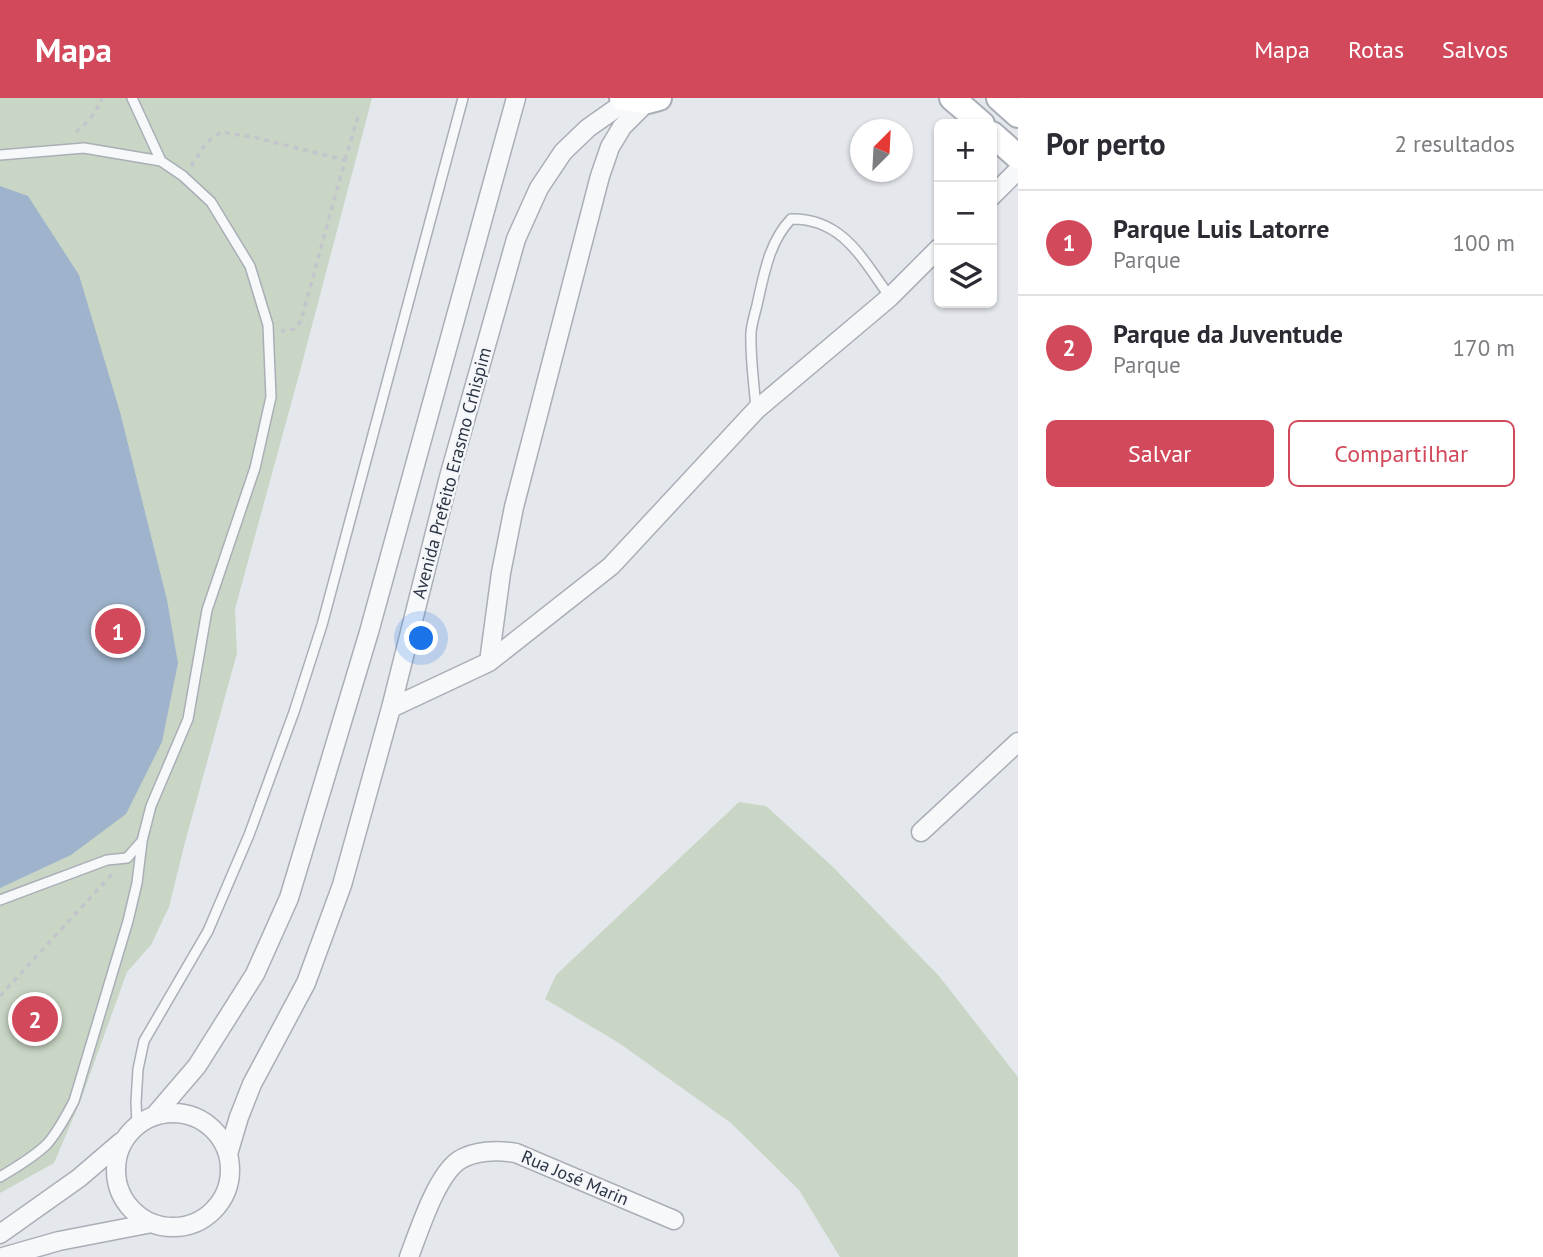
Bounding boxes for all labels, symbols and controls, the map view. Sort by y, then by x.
text: Mapa [35,28,112,71]
text: Mapa [1254,34,1310,65]
text: Rotas [1348,34,1404,65]
text: Salvos [1442,34,1508,65]
north arrow [850,119,913,182]
map controls [934,119,997,308]
button: + [934,119,997,182]
text: Por perto [1046,124,1166,163]
text: 2 resultados [1394,129,1515,158]
button: − [934,182,997,245]
text: Parque Luis Latorre [1113,212,1329,245]
text: 1 [1062,228,1076,257]
text: 100 m [1453,228,1515,257]
button: layers [934,245,997,308]
text: Parque [1113,245,1181,274]
text: Parque da Juventude [1113,317,1343,350]
text: 2 [1062,333,1076,362]
text: 170 m [1453,333,1515,362]
street label: Avenida Prefeito Erasmo Crhispim [407,345,496,601]
text: Parque [1113,350,1181,379]
button: Salvar [1046,420,1274,487]
button: Compartilhar [1288,420,1515,487]
pin: 1 [95,605,141,657]
your location [404,621,438,655]
pin: 2 [12,993,58,1045]
street label: Rua José Marin [518,1145,632,1210]

